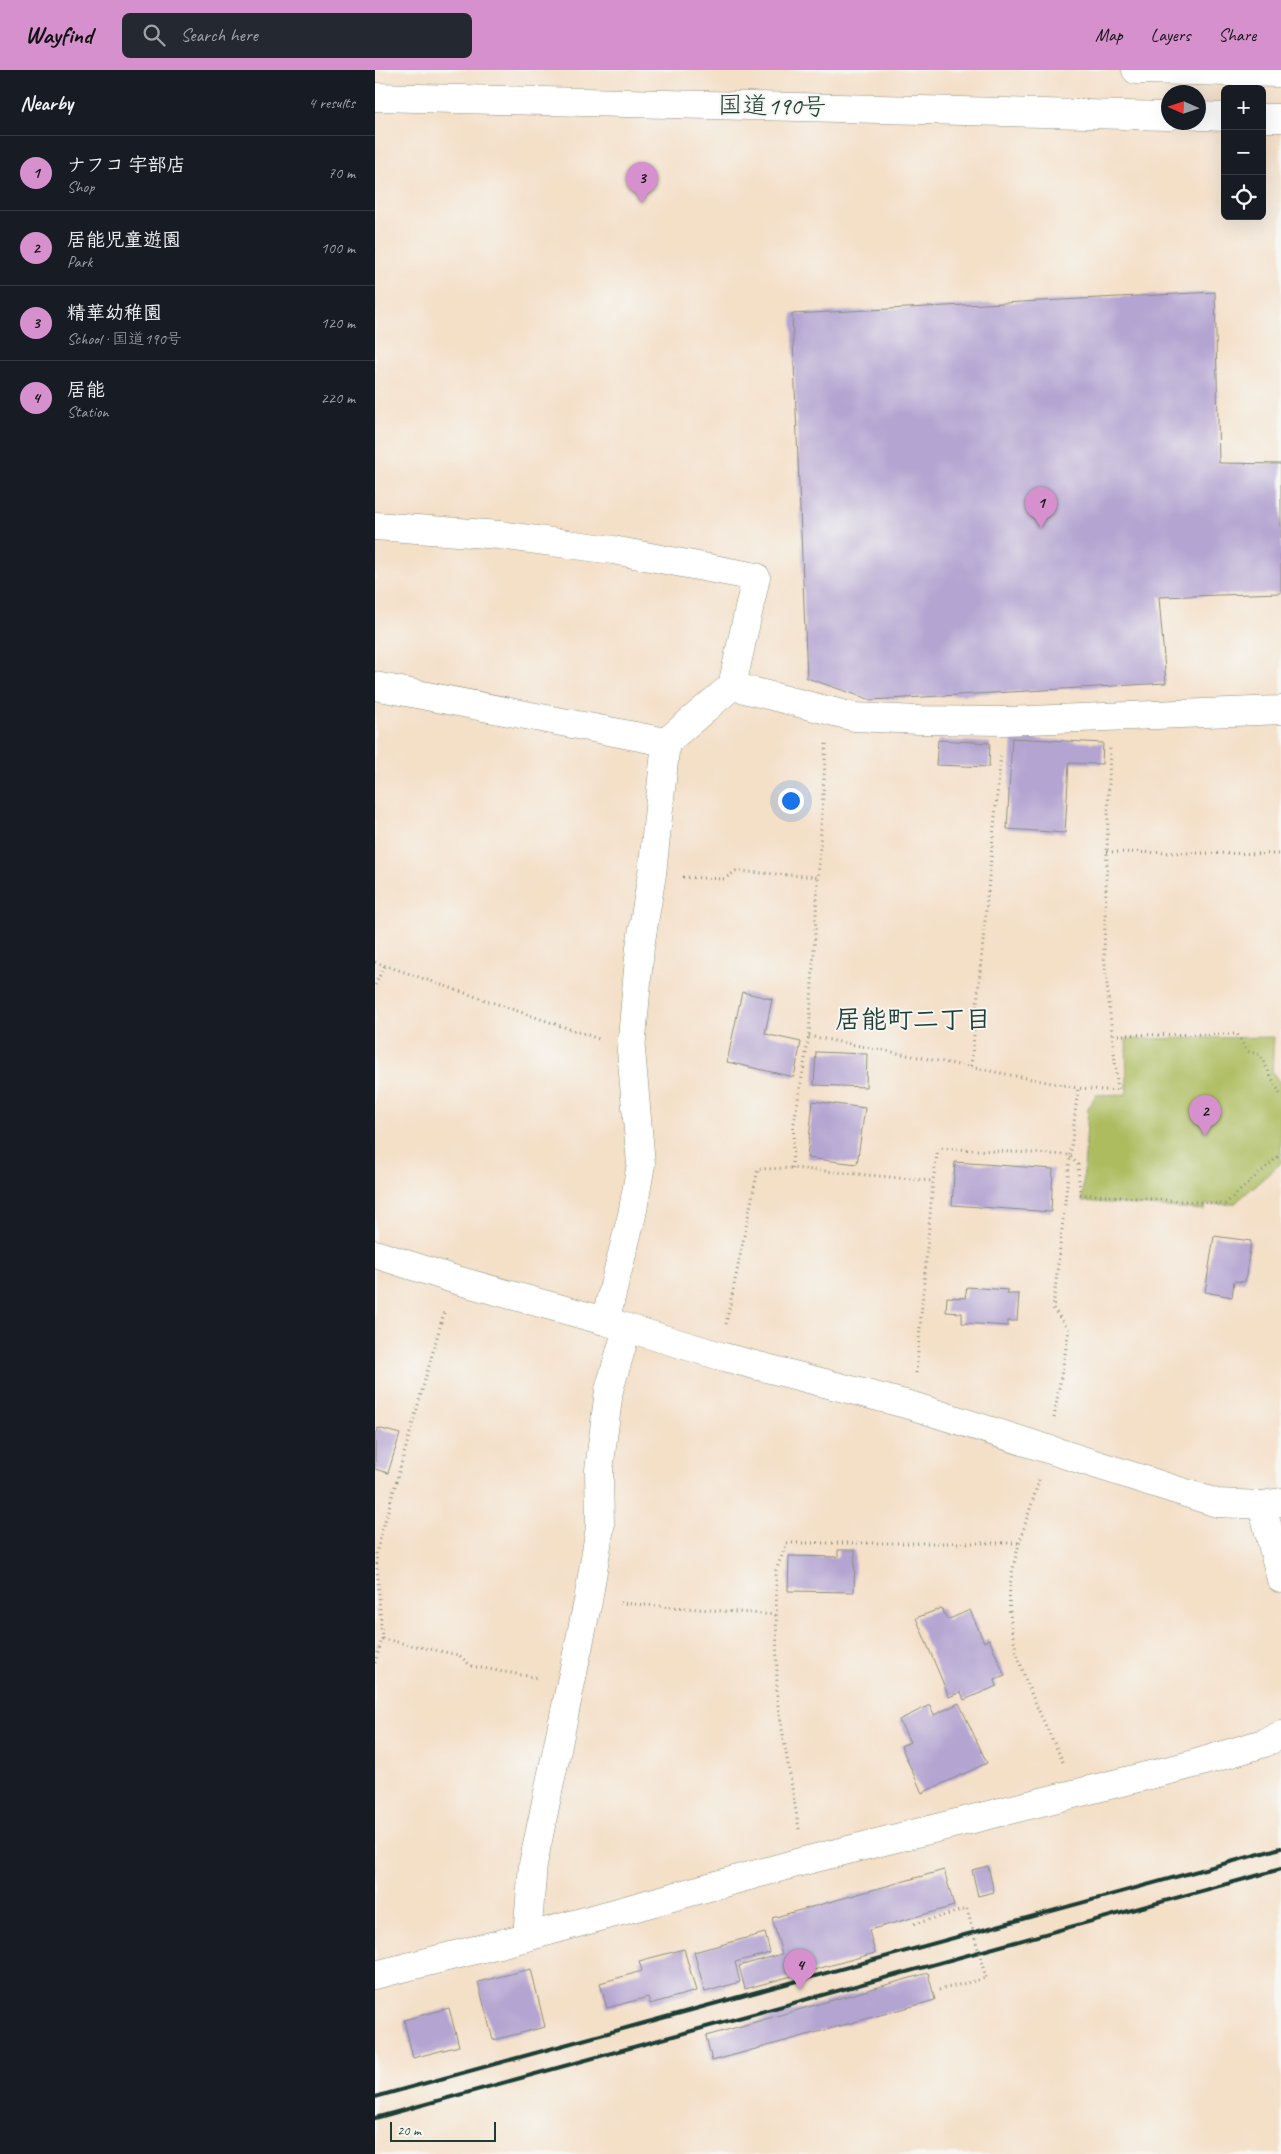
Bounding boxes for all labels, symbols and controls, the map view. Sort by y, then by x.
search box [122,13,472,58]
text: Wayfind [25,20,92,50]
icon: search [140,21,168,49]
text: Search here [180,23,258,47]
text: Map [1095,24,1123,46]
text: Layers [1151,24,1190,46]
text: Share [1218,24,1256,46]
north arrow [1161,85,1206,130]
map controls [1221,85,1266,220]
button: + [1221,85,1266,130]
street label: 国道190号 [717,89,827,123]
text: Nearby [20,90,73,116]
text: 4 results [308,93,355,113]
button: − [1221,130,1266,175]
text: ナフコ 宇部店 [67,153,186,177]
pin: 3 [626,162,658,203]
text: 1 [32,163,40,183]
text: 70 m [328,163,355,183]
button: locate [1221,175,1266,220]
text: Shop [67,177,94,197]
text: 居能児童遊園 [67,228,181,252]
text: 2 [32,238,40,258]
text: 100 m [321,238,355,258]
text: Park [67,252,92,272]
text: 精華幼稚園 [67,301,162,325]
text: 3 [32,313,40,333]
text: 120 m [321,313,355,333]
text: School · 国道190号 [67,329,182,349]
text: 居能 [67,378,105,402]
text: 4 [32,388,40,408]
text: 220 m [321,388,355,408]
text: Station [67,402,109,422]
pin: 1 [1025,487,1057,528]
your location [778,788,804,814]
district label: 居能町二丁目 [835,1003,991,1036]
pin: 2 [1189,1095,1221,1136]
pin: 4 [784,1949,816,1990]
scale bar [390,2119,496,2142]
text: 20 m [397,2122,421,2139]

